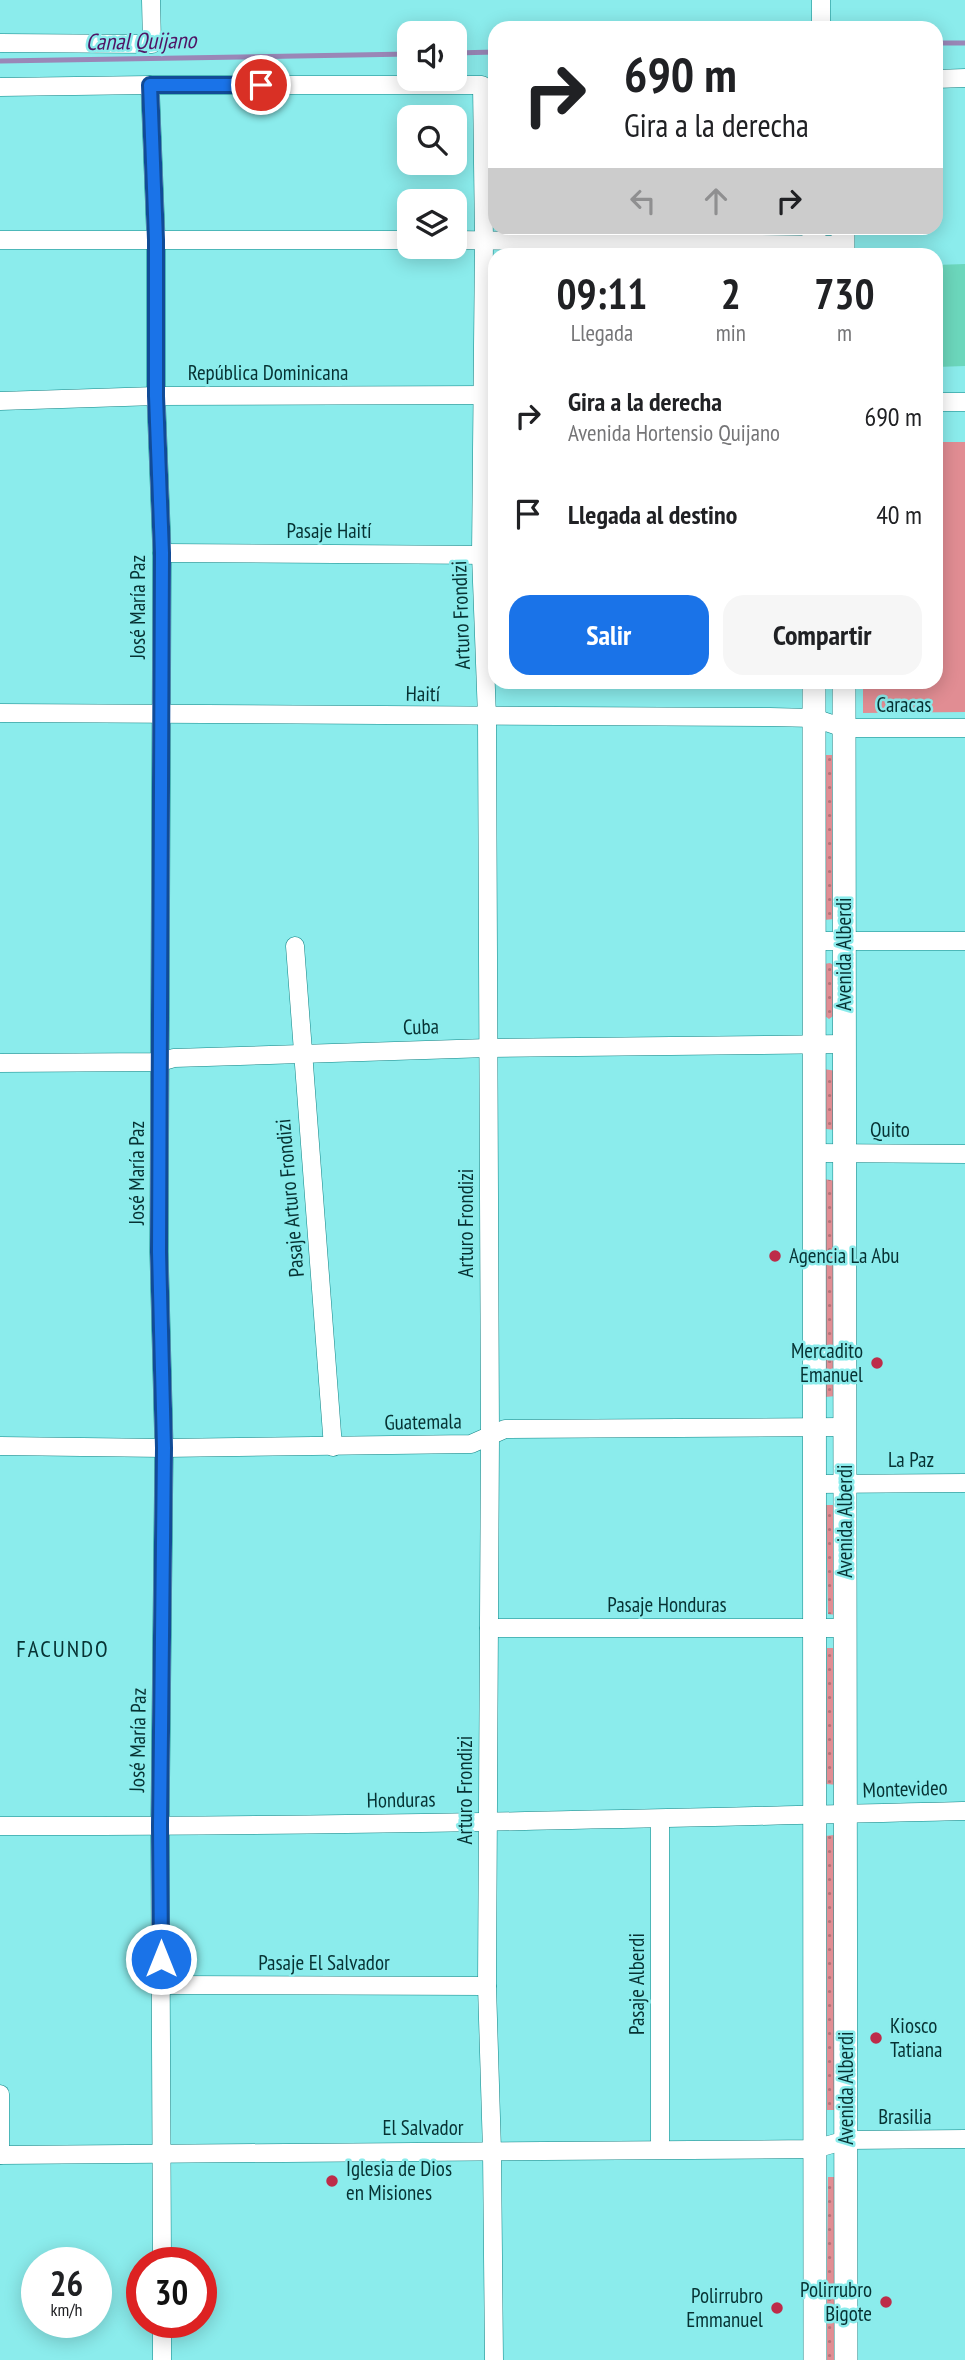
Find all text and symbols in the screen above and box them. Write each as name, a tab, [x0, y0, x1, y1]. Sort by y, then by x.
map controls	[397, 21, 467, 259]
button: sound	[397, 21, 467, 91]
water label: Canal Quijano	[85, 25, 199, 56]
text: 690 m	[624, 42, 737, 106]
icon: right	[509, 49, 600, 140]
pin	[231, 55, 291, 115]
icon: arrive	[242, 66, 280, 104]
text: Gira a la derecha	[624, 104, 809, 146]
button: search	[397, 105, 467, 175]
icon: left	[624, 182, 662, 220]
icon: ahead	[697, 182, 735, 220]
icon: right	[770, 182, 808, 220]
button: layers	[397, 189, 467, 259]
text: 09:11	[556, 266, 647, 321]
text: 2	[721, 266, 741, 321]
text: 730	[814, 266, 875, 321]
text: Llegada	[571, 318, 633, 347]
text: min	[716, 318, 746, 347]
text: m	[837, 318, 852, 347]
street label: República Dominicana	[188, 359, 348, 386]
text: Gira a la derecha	[568, 385, 722, 418]
icon: right	[509, 397, 547, 435]
text: 690 m	[864, 400, 922, 433]
text: Avenida Hortensio Quijano	[568, 418, 780, 447]
icon: arrive	[509, 495, 547, 533]
text: Llegada al destino	[568, 498, 737, 531]
text: 40 m	[876, 498, 922, 531]
street label: Pasaje Haití	[287, 517, 372, 544]
street label: José María Paz	[124, 555, 151, 660]
street label: Arturo Frondizi	[445, 560, 476, 670]
button: Salir	[509, 595, 709, 675]
button: Compartir	[723, 595, 922, 675]
street label: Haití	[406, 680, 441, 707]
street label: Caracas	[877, 691, 931, 718]
street label: Avenida Alberdi	[830, 897, 857, 1011]
street label: Cuba	[403, 1012, 439, 1041]
street label: Quito	[870, 1116, 910, 1143]
street label: Pasaje Arturo Frondizi	[269, 1118, 310, 1278]
street label: José María Paz	[123, 1121, 150, 1226]
street label: Arturo Frondizi	[452, 1169, 479, 1277]
place label: Agencia La Abu	[789, 1242, 899, 1269]
marker: Agencia La Abu	[767, 1248, 783, 1264]
place label: Mercadito Emanuel	[791, 1337, 863, 1388]
marker: Mercadito Emanuel	[869, 1355, 885, 1371]
street label: Guatemala	[384, 1407, 462, 1436]
street label: La Paz	[888, 1446, 934, 1473]
street label: Avenida Alberdi	[831, 1464, 858, 1578]
street label: Pasaje Honduras	[607, 1591, 727, 1618]
district label: FACUNDO	[16, 1634, 110, 1663]
street label: José María Paz	[123, 1688, 152, 1793]
street label: Arturo Frondizi	[451, 1736, 478, 1844]
street label: Montevideo	[862, 1774, 948, 1803]
street label: Honduras	[366, 1785, 436, 1814]
position arrow	[124, 1922, 198, 1996]
street label: Pasaje Alberdi	[623, 1933, 650, 2035]
street label: Pasaje El Salvador	[258, 1949, 390, 1976]
place label: Kiosco Tatiana	[890, 2012, 942, 2063]
marker: Kiosco Tatiana	[868, 2030, 884, 2046]
street label: Avenida Alberdi	[832, 2031, 859, 2145]
street label: Brasilia	[878, 2103, 932, 2130]
street label: El Salvador	[382, 2114, 464, 2141]
place label: Iglesia de Dios en Misiones	[346, 2155, 452, 2206]
marker: Iglesia de Dios en Misiones	[324, 2173, 340, 2189]
speed limit sign: 30	[126, 2247, 217, 2338]
text: 26	[50, 2260, 83, 2306]
place label: Polirrubro Bigote	[800, 2276, 872, 2327]
place label: Polirrubro Emmanuel	[686, 2282, 763, 2333]
marker: Polirrubro Bigote	[878, 2294, 894, 2310]
text: km/h	[51, 2298, 82, 2321]
marker: Polirrubro Emmanuel	[769, 2300, 785, 2316]

